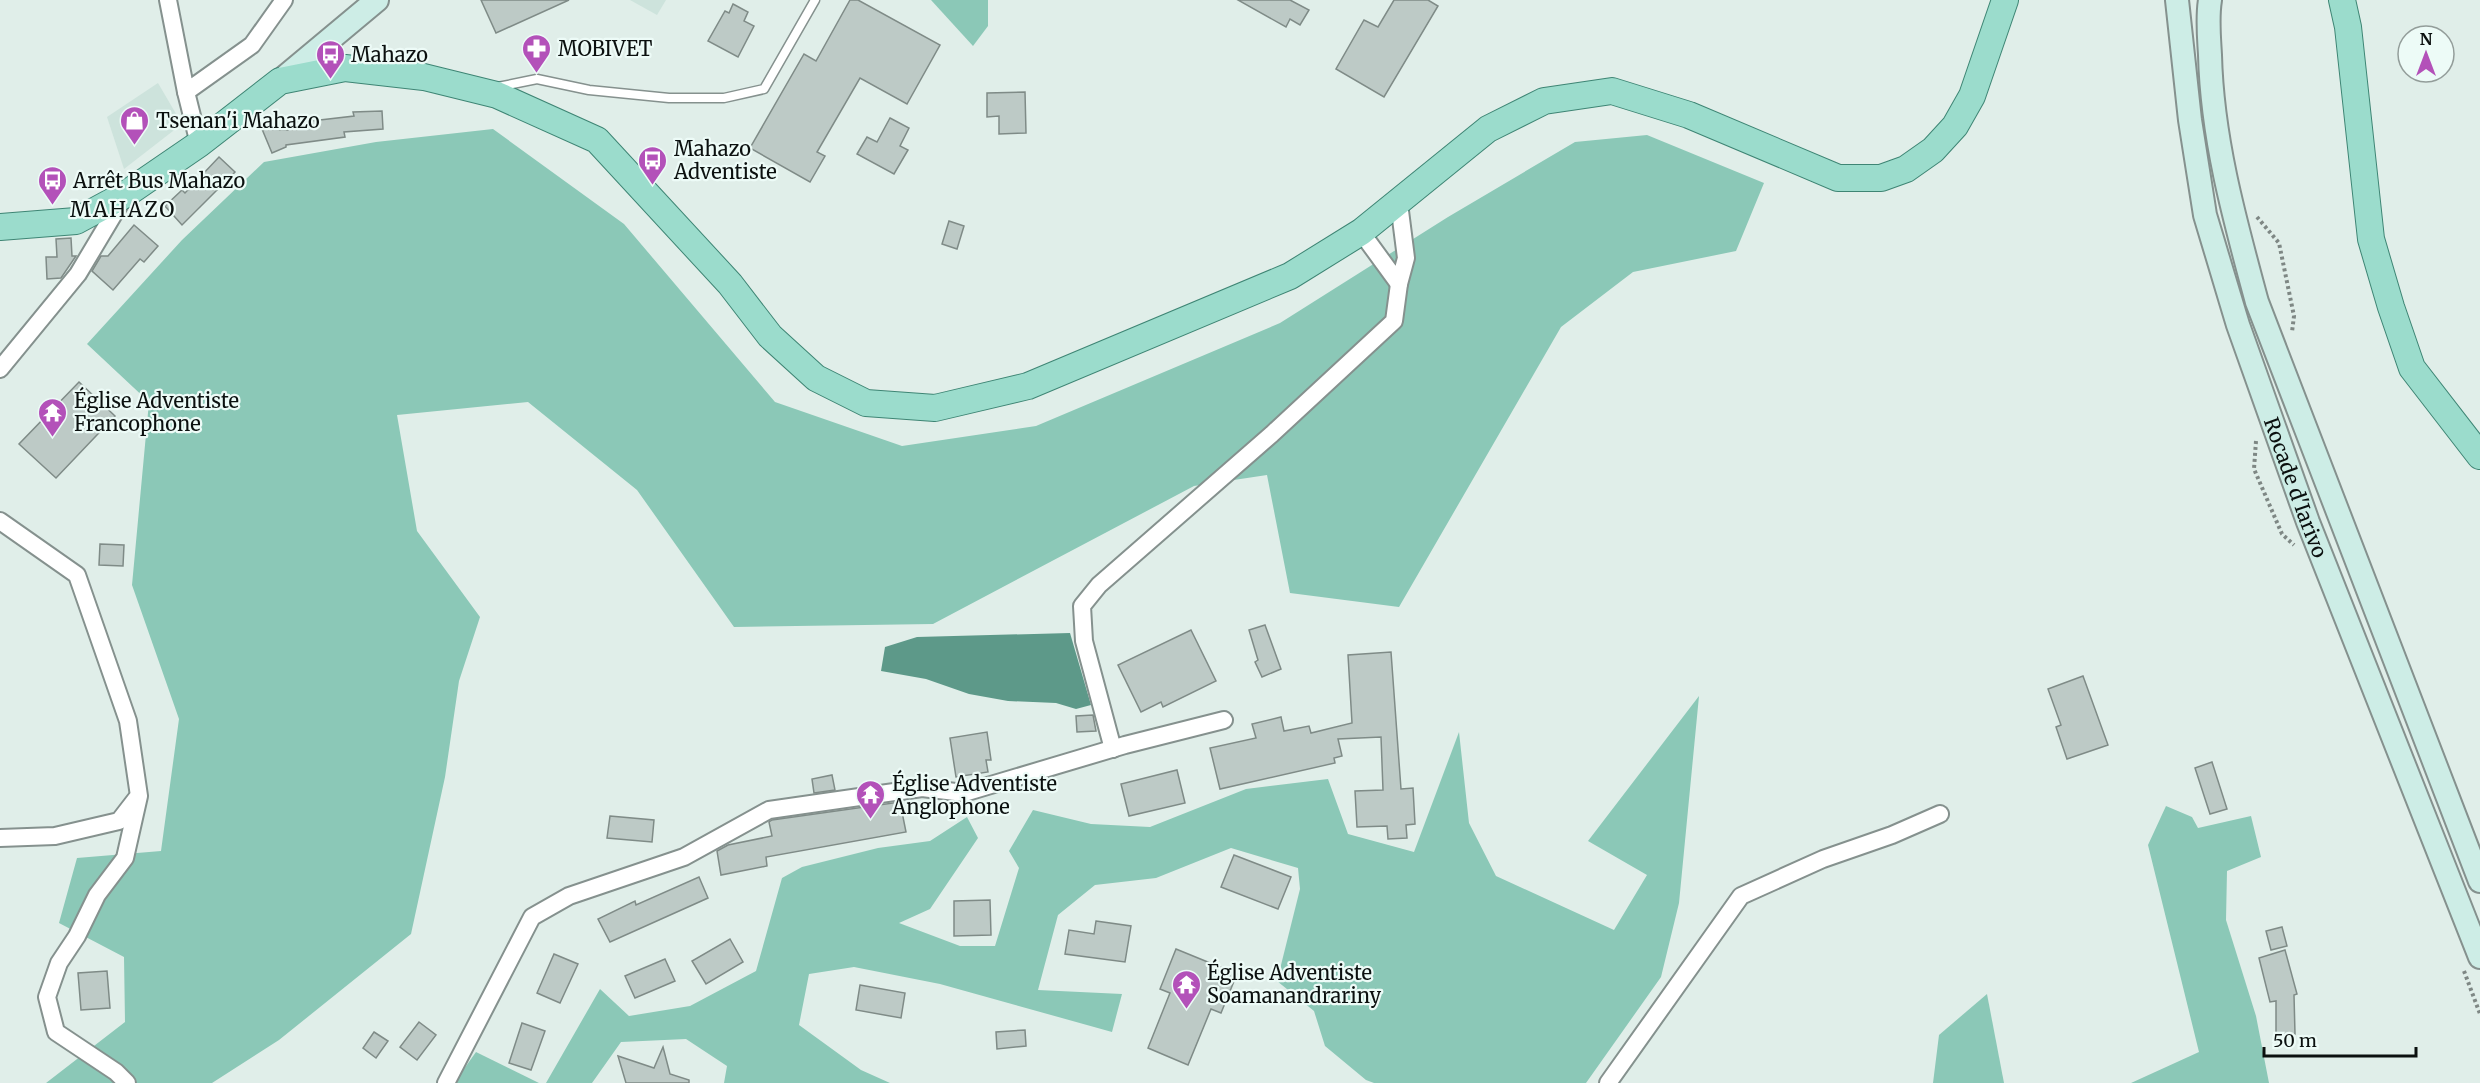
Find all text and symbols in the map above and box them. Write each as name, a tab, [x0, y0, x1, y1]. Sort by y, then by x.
north arrow	[2396, 24, 2456, 84]
text: N	[2420, 29, 2433, 49]
pharmacy icon: MOBIVET	[521, 32, 553, 74]
place label: MOBIVET	[558, 36, 653, 61]
bus stop icon: Mahazo	[314, 38, 346, 80]
place label: Mahazo	[351, 42, 428, 67]
shop icon: Tsenan'i Mahazo	[119, 104, 151, 146]
place label: Tsenan'i Mahazo	[156, 108, 320, 133]
place label: Mahazo Adventiste	[673, 136, 777, 184]
bus stop icon: Mahazo Adventiste	[637, 144, 669, 186]
bus stop icon: Arrêt Bus Mahazo	[36, 164, 68, 206]
place label: Arrêt Bus Mahazo	[72, 168, 245, 193]
district label: MAHAZO	[70, 196, 176, 223]
place label: Église Adventiste Francophone	[74, 386, 239, 436]
temple icon: Église Adventiste Francophone	[37, 396, 69, 438]
street label: Rocade d'Iarivo	[2259, 414, 2333, 561]
place label: Église Adventiste Anglophone	[891, 769, 1057, 819]
temple icon: Église Adventiste Anglophone	[855, 778, 887, 820]
place label: Église Adventiste Soamanandrariny	[1207, 958, 1381, 1008]
temple icon: Église Adventiste Soamanandrariny	[1170, 968, 1202, 1010]
scale bar	[2264, 1020, 2416, 1058]
text: 50 m	[2273, 1029, 2317, 1052]

